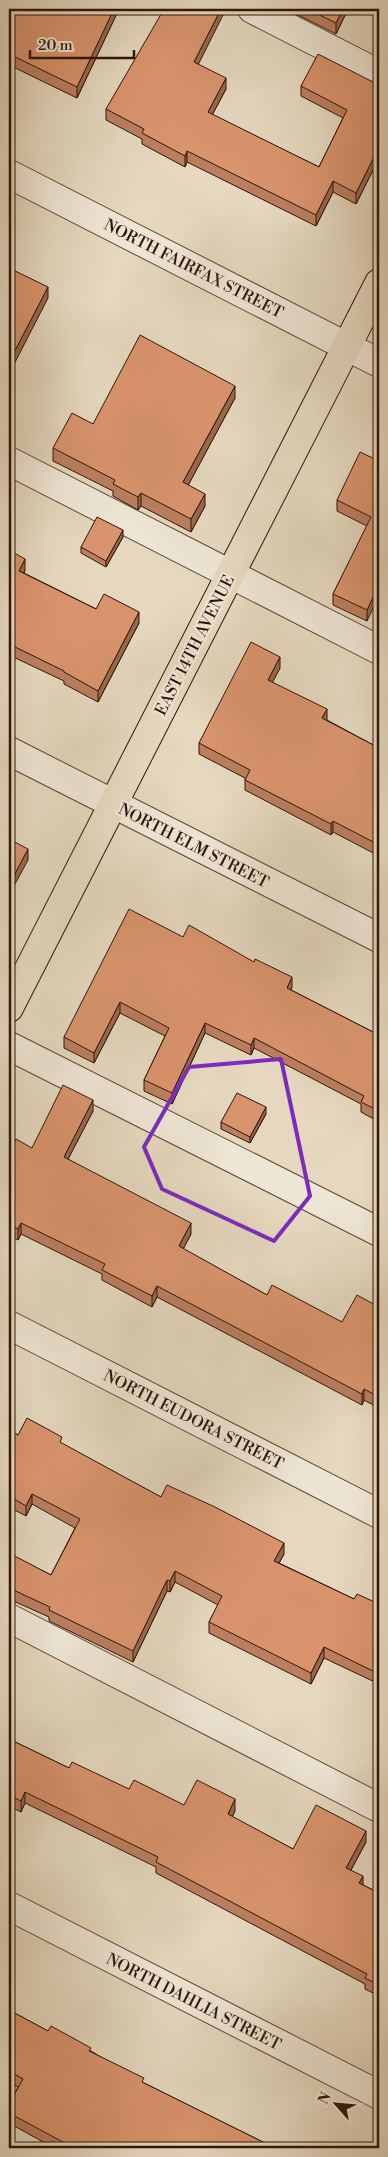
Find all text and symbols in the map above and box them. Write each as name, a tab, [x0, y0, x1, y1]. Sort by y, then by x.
scale bar	[30, 28, 134, 60]
text: 20 m	[38, 36, 73, 55]
street label: NORTH FAIRFAX STREET	[100, 215, 287, 323]
street label: EAST 14TH AVENUE	[151, 572, 239, 719]
street label: NORTH ELM STREET	[115, 799, 272, 893]
street label: NORTH EUDORA STREET	[100, 1366, 287, 1474]
street label: NORTH DAHLIA STREET	[103, 1949, 284, 2055]
north arrow	[310, 2080, 360, 2130]
text: N	[315, 2090, 336, 2108]

